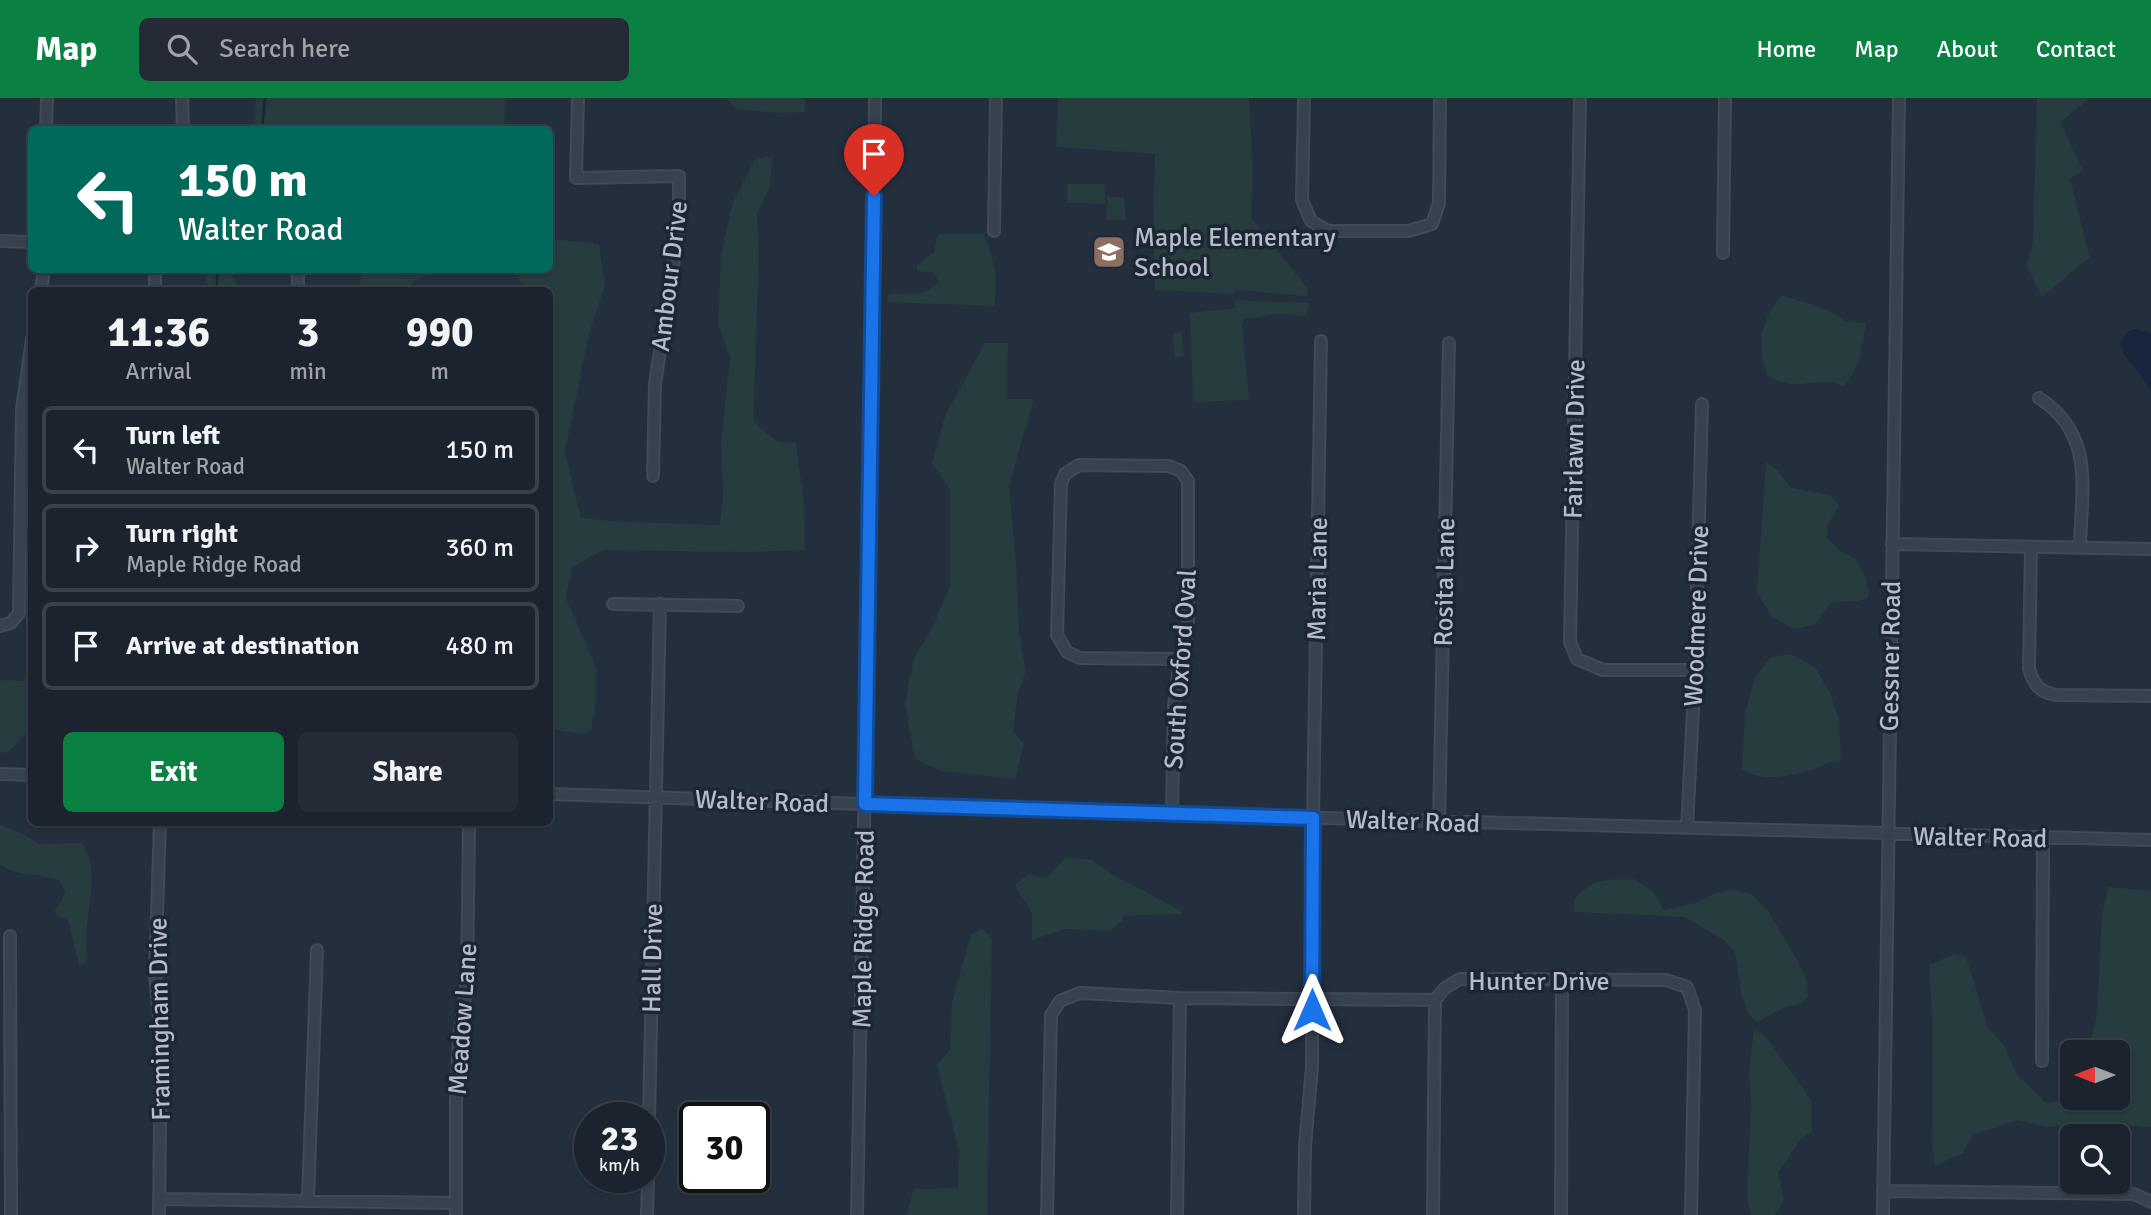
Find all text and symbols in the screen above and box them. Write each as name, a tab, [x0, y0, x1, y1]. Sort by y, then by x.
search box	[139, 18, 629, 81]
text: Map	[35, 29, 97, 70]
icon: search	[163, 30, 201, 68]
text: Search here	[219, 33, 350, 65]
text: Home	[1756, 34, 1816, 64]
text: Map	[1854, 34, 1899, 64]
text: About	[1937, 34, 1998, 64]
text: Contact	[2036, 34, 2116, 64]
pin	[844, 124, 904, 196]
icon: arrive	[855, 135, 893, 173]
text: 150 m	[178, 150, 308, 210]
icon: left	[63, 154, 154, 245]
street label: Ambour Drive	[645, 199, 695, 353]
text: Walter Road	[178, 210, 343, 249]
place label: Maple Elementary School	[1134, 222, 1336, 284]
school or university icon: Maple Elementary School	[1090, 233, 1128, 271]
text: 11:36	[107, 307, 210, 358]
text: 3	[297, 307, 319, 358]
text: 990	[406, 307, 474, 358]
text: Arrival	[126, 357, 192, 386]
text: min	[289, 357, 327, 386]
text: m	[431, 357, 449, 386]
street label: Fairlawn Drive	[1558, 359, 1592, 519]
text: Turn left	[126, 420, 220, 452]
icon: left	[67, 431, 105, 469]
text: 150 m	[445, 434, 514, 466]
text: Walter Road	[126, 452, 245, 481]
street label: Maria Lane	[1301, 517, 1335, 641]
street label: Rosita Lane	[1428, 517, 1462, 647]
text: Turn right	[126, 518, 238, 550]
street label: Woodmere Drive	[1678, 525, 1716, 707]
icon: right	[67, 529, 105, 567]
text: 360 m	[445, 532, 514, 564]
text: Maple Ridge Road	[126, 550, 302, 579]
street label: South Oxford Oval	[1158, 568, 1204, 770]
street label: Gessner Road	[1874, 580, 1908, 732]
icon: arrive	[67, 627, 105, 665]
text: Arrive at destination	[126, 630, 359, 662]
text: 480 m	[445, 630, 514, 662]
button: Exit	[63, 732, 284, 812]
button: Share	[298, 732, 518, 812]
street label: Walter Road	[694, 784, 830, 820]
street label: Walter Road	[1345, 804, 1481, 840]
street label: Walter Road	[1913, 821, 2047, 855]
street label: Maple Ridge Road	[846, 829, 882, 1029]
street label: Hall Drive	[636, 903, 670, 1013]
street label: Framingham Drive	[142, 917, 178, 1121]
street label: Meadow Lane	[442, 942, 484, 1096]
street label: Hunter Drive	[1468, 966, 1610, 998]
position arrow	[1275, 973, 1349, 1047]
north arrow	[2060, 1040, 2130, 1110]
map controls	[2060, 1040, 2130, 1194]
speed limit sign: 30	[679, 1102, 770, 1193]
text: 23	[601, 1117, 638, 1160]
button: search	[2060, 1124, 2130, 1194]
text: km/h	[599, 1154, 640, 1176]

